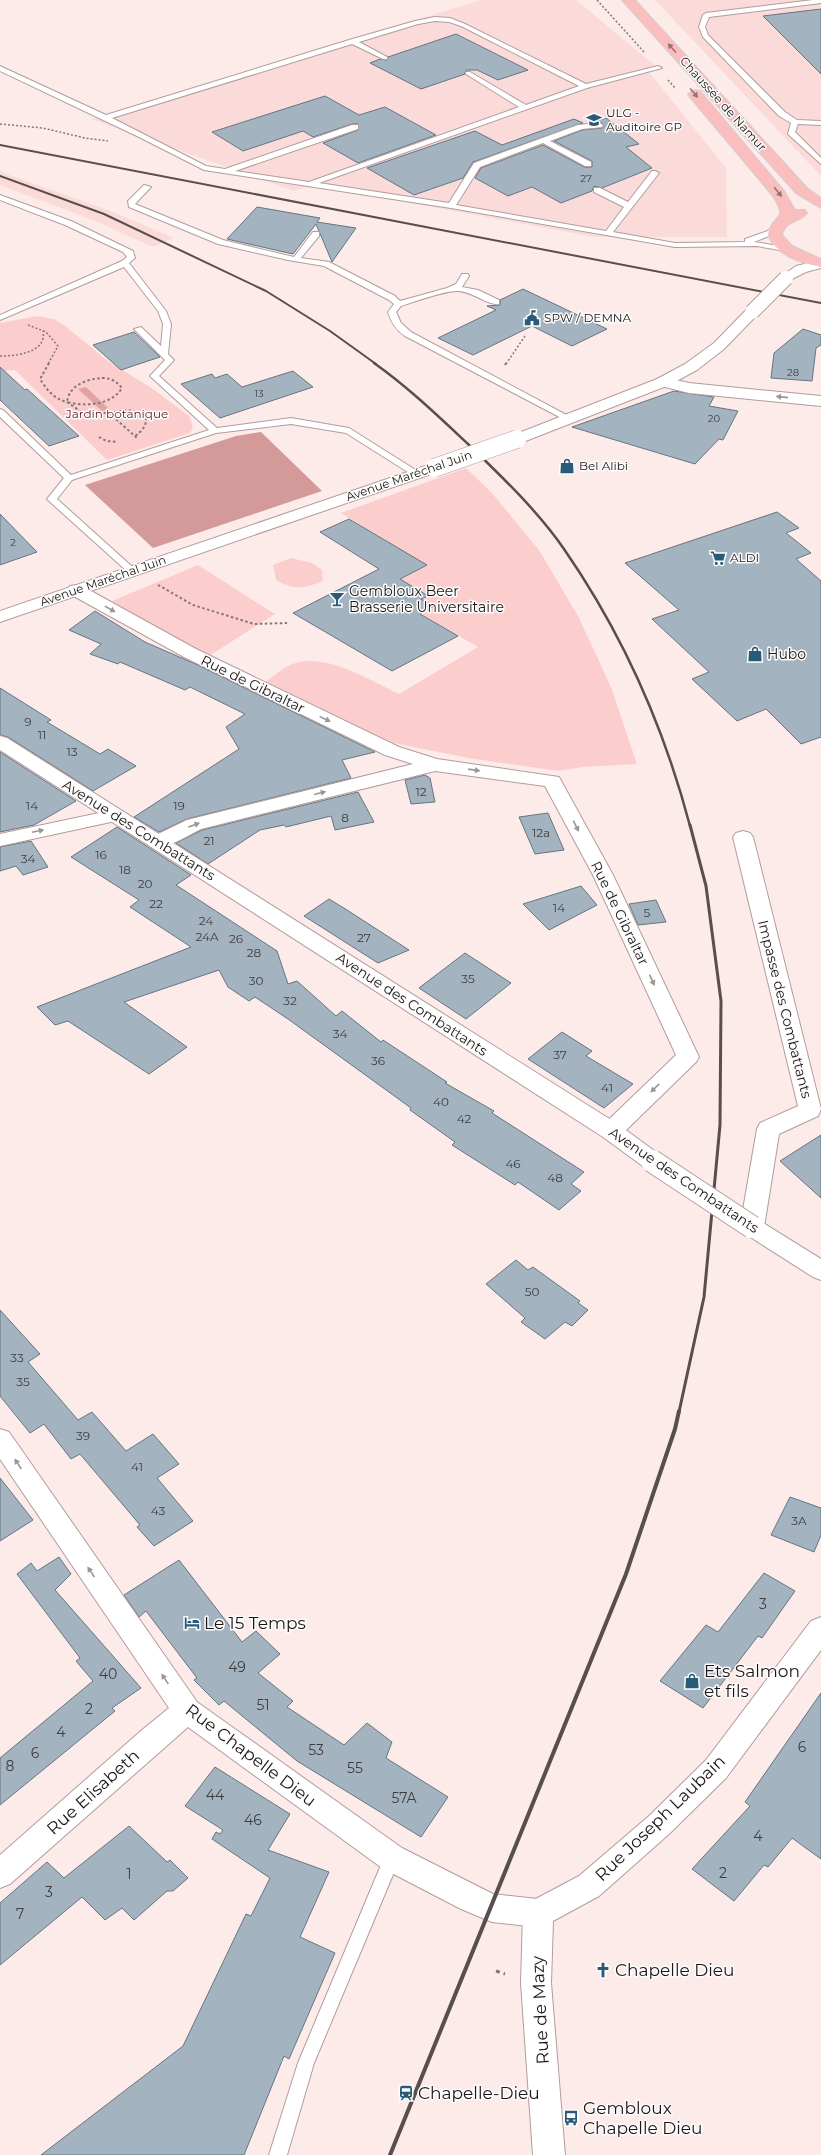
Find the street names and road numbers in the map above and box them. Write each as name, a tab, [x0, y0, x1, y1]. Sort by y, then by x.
street label: Chaussée de Namur	[677, 53, 770, 154]
street label: Avenue Maréchal Juin	[344, 447, 474, 504]
street label: Avenue Maréchal Juin	[38, 552, 168, 609]
street label: Rue de Gibraltar	[198, 651, 308, 717]
street label: Avenue des Combattants	[59, 775, 219, 885]
street label: Rue de Gibraltar	[587, 858, 653, 968]
street label: Impasse des Combattants	[754, 918, 816, 1100]
street label: Avenue des Combattants	[333, 948, 491, 1060]
street label: Avenue des Combattants	[606, 1123, 763, 1237]
street label: Rue Chapelle Dieu	[182, 1699, 320, 1811]
street label: Rue Elisabeth	[43, 1745, 143, 1839]
street label: Rue Joseph Laubain	[591, 1751, 729, 1885]
street label: Rue de Mazy	[527, 1954, 553, 2065]

